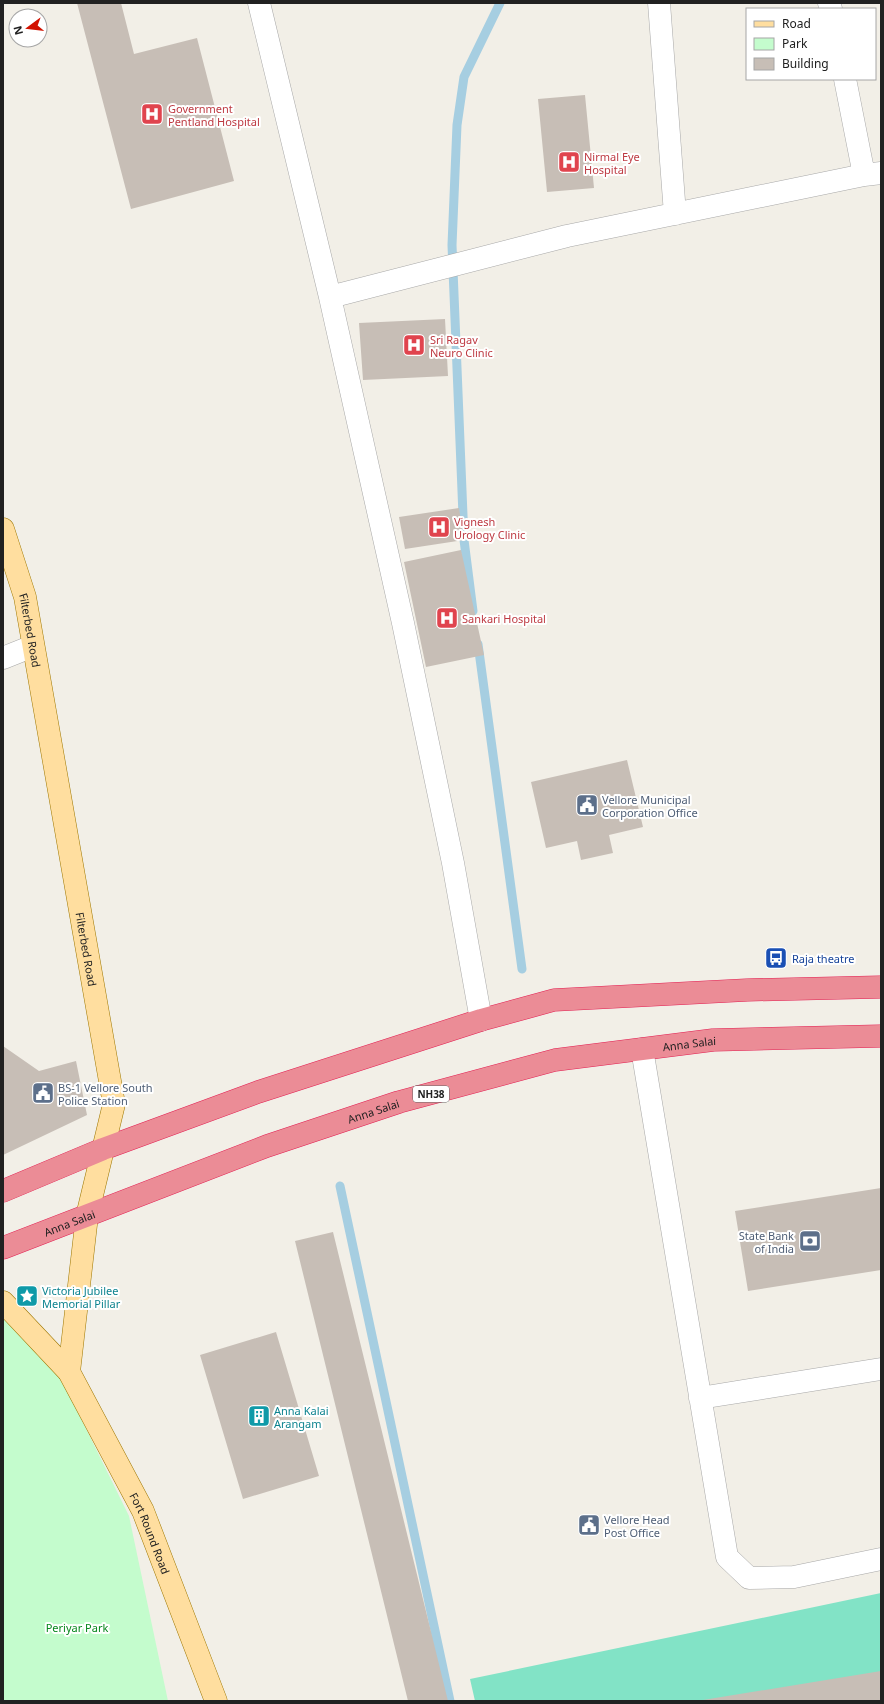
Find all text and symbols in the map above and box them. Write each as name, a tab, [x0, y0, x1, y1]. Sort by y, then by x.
north arrow	[8, 8, 48, 48]
legend	[746, 8, 876, 80]
text: Road	[782, 15, 811, 32]
text: N	[9, 24, 26, 37]
text: Park	[782, 35, 808, 52]
text: Building	[782, 55, 829, 72]
hospital icon: Government Pentland Hospital	[139, 101, 165, 127]
place label: Government Pentland Hospital	[168, 101, 260, 129]
hospital icon: Nirmal Eye Hospital	[556, 149, 582, 175]
place label: Nirmal Eye Hospital	[584, 149, 640, 177]
hospital icon: Sri Ragav Neuro Clinic	[401, 332, 427, 358]
place label: Sri Ragav Neuro Clinic	[430, 332, 493, 360]
hospital icon: Vignesh Urology Clinic	[426, 514, 452, 540]
place label: Vignesh Urology Clinic	[454, 514, 525, 542]
street label: Filterbed Road	[17, 591, 45, 668]
hospital icon: Sankari Hospital	[434, 605, 460, 631]
place label: Sankari Hospital	[462, 611, 546, 626]
public building icon: Vellore Municipal Corporation Office	[574, 792, 600, 818]
place label: Vellore Municipal Corporation Office	[602, 792, 698, 820]
street label: Filterbed Road	[73, 911, 101, 987]
bus stop icon: Raja theatre	[763, 945, 789, 971]
place label: Raja theatre	[792, 951, 855, 966]
street label: Anna Salai	[662, 1032, 716, 1054]
public building icon: BS-1 Vellore South Police Station	[30, 1080, 56, 1106]
place label: BS-1 Vellore South Police Station	[58, 1080, 152, 1108]
road number: NH38	[413, 1086, 449, 1102]
street label: Anna Salai	[345, 1095, 401, 1126]
street label: Anna Salai	[41, 1206, 97, 1239]
place label: State Bank of India	[739, 1228, 794, 1256]
bank icon: State Bank of India	[797, 1228, 823, 1254]
place icon: Victoria Jubilee Memorial Pillar	[14, 1283, 40, 1309]
place label: Victoria Jubilee Memorial Pillar	[42, 1283, 121, 1311]
building icon: Anna Kalai Arangam	[246, 1403, 272, 1429]
place label: Anna Kalai Arangam	[274, 1403, 328, 1431]
street label: Fort Round Road	[127, 1490, 174, 1576]
public building icon: Vellore Head Post Office	[576, 1512, 602, 1538]
place label: Vellore Head Post Office	[604, 1512, 670, 1540]
park label: Periyar Park	[46, 1620, 108, 1635]

